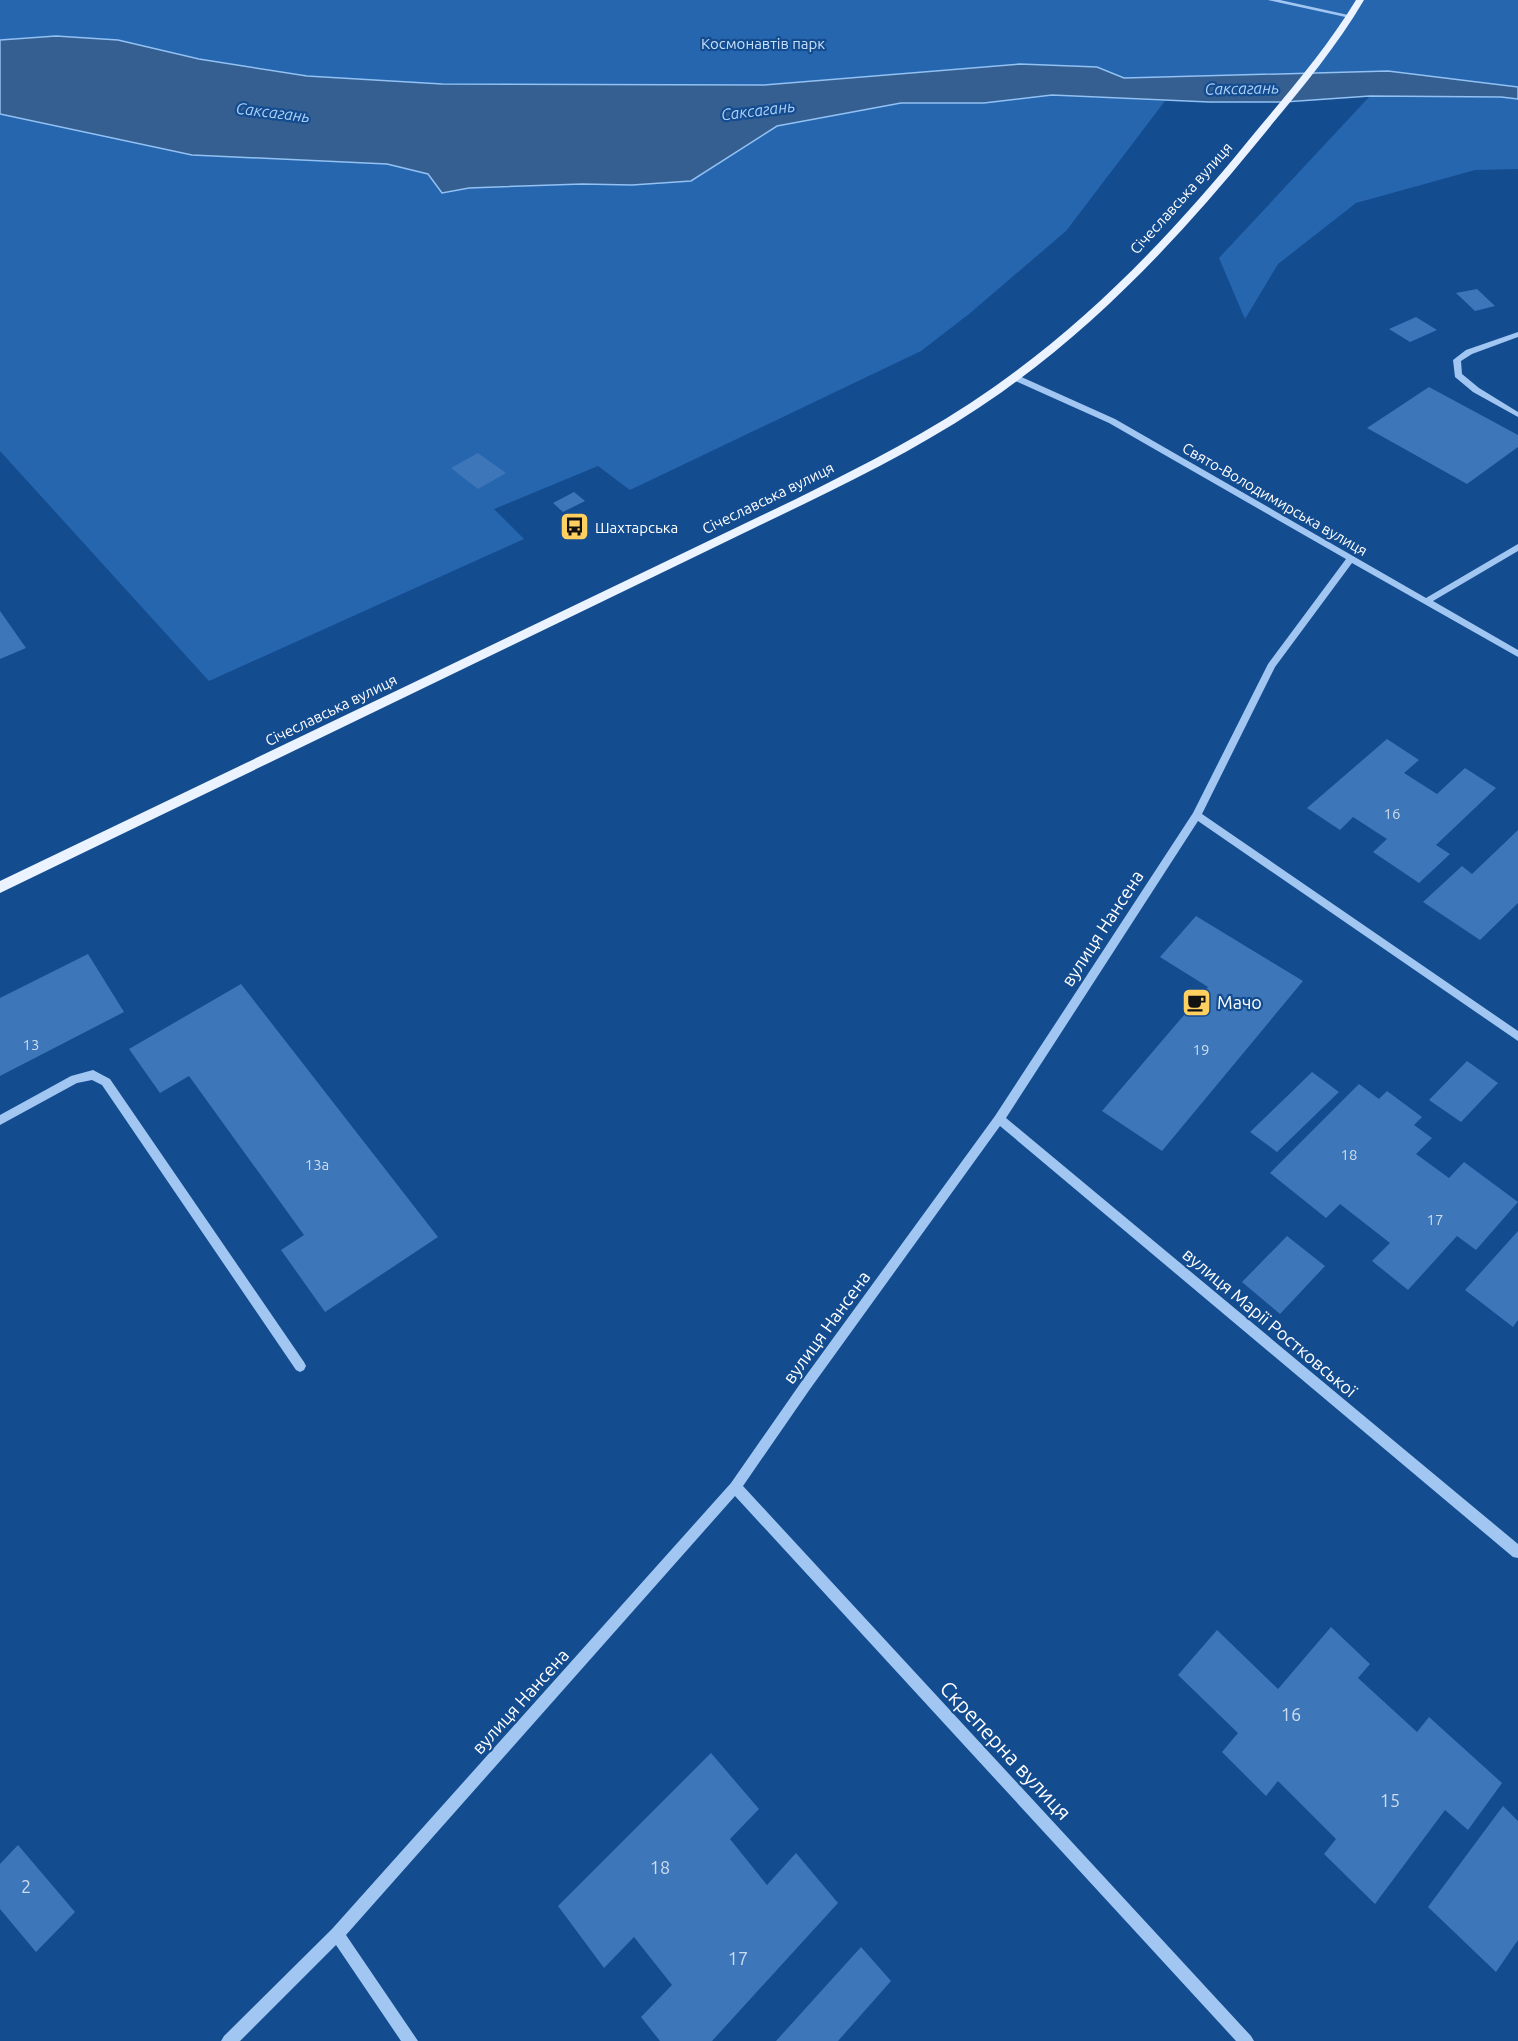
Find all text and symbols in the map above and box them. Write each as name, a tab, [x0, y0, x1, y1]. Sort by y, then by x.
park label: Космонавтів парк	[701, 35, 825, 52]
water label: Саксагань	[1205, 78, 1279, 98]
water label: Саксагань	[720, 97, 796, 123]
water label: Саксагань	[235, 99, 311, 125]
street label: Січеславська вулиця	[1126, 139, 1236, 257]
street label: Свято-Володимирська вулиця	[1179, 439, 1371, 559]
street label: Січеславська вулиця	[699, 459, 837, 537]
bus stop icon: Шахтарська	[558, 511, 590, 543]
place label: Шахтарська	[595, 519, 678, 536]
street label: Січеславська вулиця	[262, 671, 400, 749]
house number: 16	[1384, 805, 1400, 822]
street label: вулиця Нансена	[1057, 866, 1147, 990]
cafe icon: Мачо	[1180, 986, 1212, 1018]
place label: Мачо	[1217, 992, 1262, 1012]
house number: 13	[23, 1036, 39, 1053]
house number: 19	[1193, 1041, 1209, 1058]
house number: 18	[1341, 1146, 1357, 1163]
house number: 13а	[305, 1156, 329, 1173]
house number: 17	[1427, 1211, 1443, 1228]
street label: вулиця Марії Ростковської	[1179, 1243, 1361, 1401]
street label: вулиця Нансена	[778, 1267, 874, 1387]
street label: вулиця Нансена	[468, 1644, 572, 1758]
street label: Скреперна вулиця	[936, 1676, 1076, 1824]
house number: 16	[1281, 1704, 1301, 1724]
house number: 15	[1380, 1790, 1400, 1810]
house number: 18	[650, 1857, 670, 1877]
house number: 2	[21, 1876, 31, 1896]
house number: 17	[728, 1948, 748, 1968]

